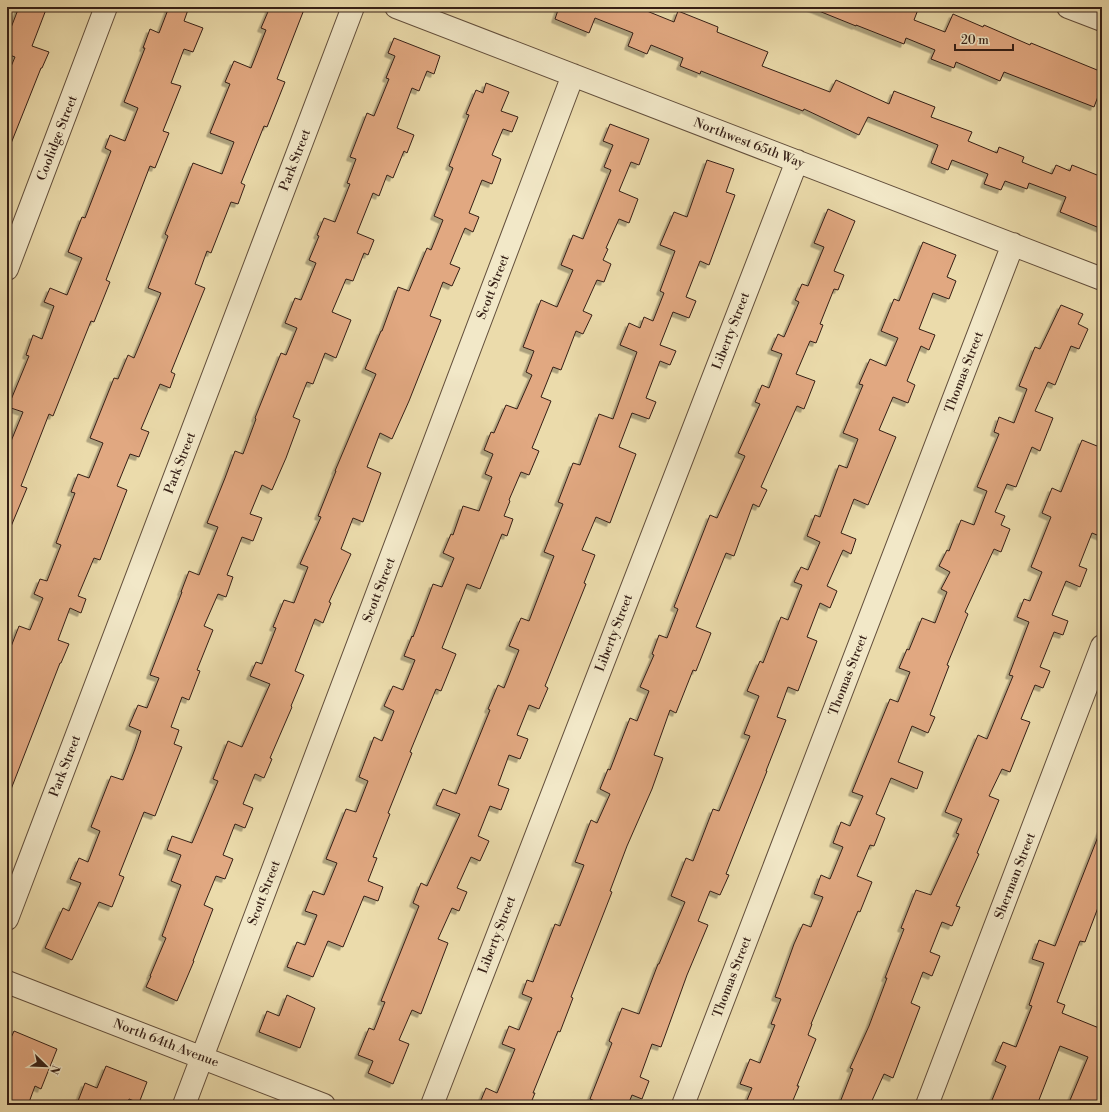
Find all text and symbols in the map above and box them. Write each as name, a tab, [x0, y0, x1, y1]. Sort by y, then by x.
scale bar	[955, 26, 1013, 52]
text: 20 m	[961, 33, 989, 48]
street label: Coolidge Street	[33, 93, 81, 183]
street label: Northwest 65th Way	[691, 114, 807, 172]
street label: Park Street	[276, 126, 314, 193]
street label: Scott Street	[473, 252, 513, 322]
street label: Liberty Street	[709, 290, 753, 372]
street label: Thomas Street	[941, 329, 987, 415]
street label: Park Street	[161, 429, 199, 496]
street label: Scott Street	[359, 555, 399, 625]
street label: Liberty Street	[592, 592, 636, 674]
street label: Thomas Street	[825, 632, 871, 718]
street label: Park Street	[46, 732, 84, 799]
street label: Sherman Street	[991, 830, 1039, 922]
street label: Scott Street	[244, 858, 284, 928]
street label: Liberty Street	[475, 894, 519, 976]
street label: Thomas Street	[709, 934, 755, 1020]
street label: North 64th Avenue	[111, 1015, 221, 1071]
north arrow	[26, 1046, 66, 1086]
text: N	[46, 1063, 62, 1077]

